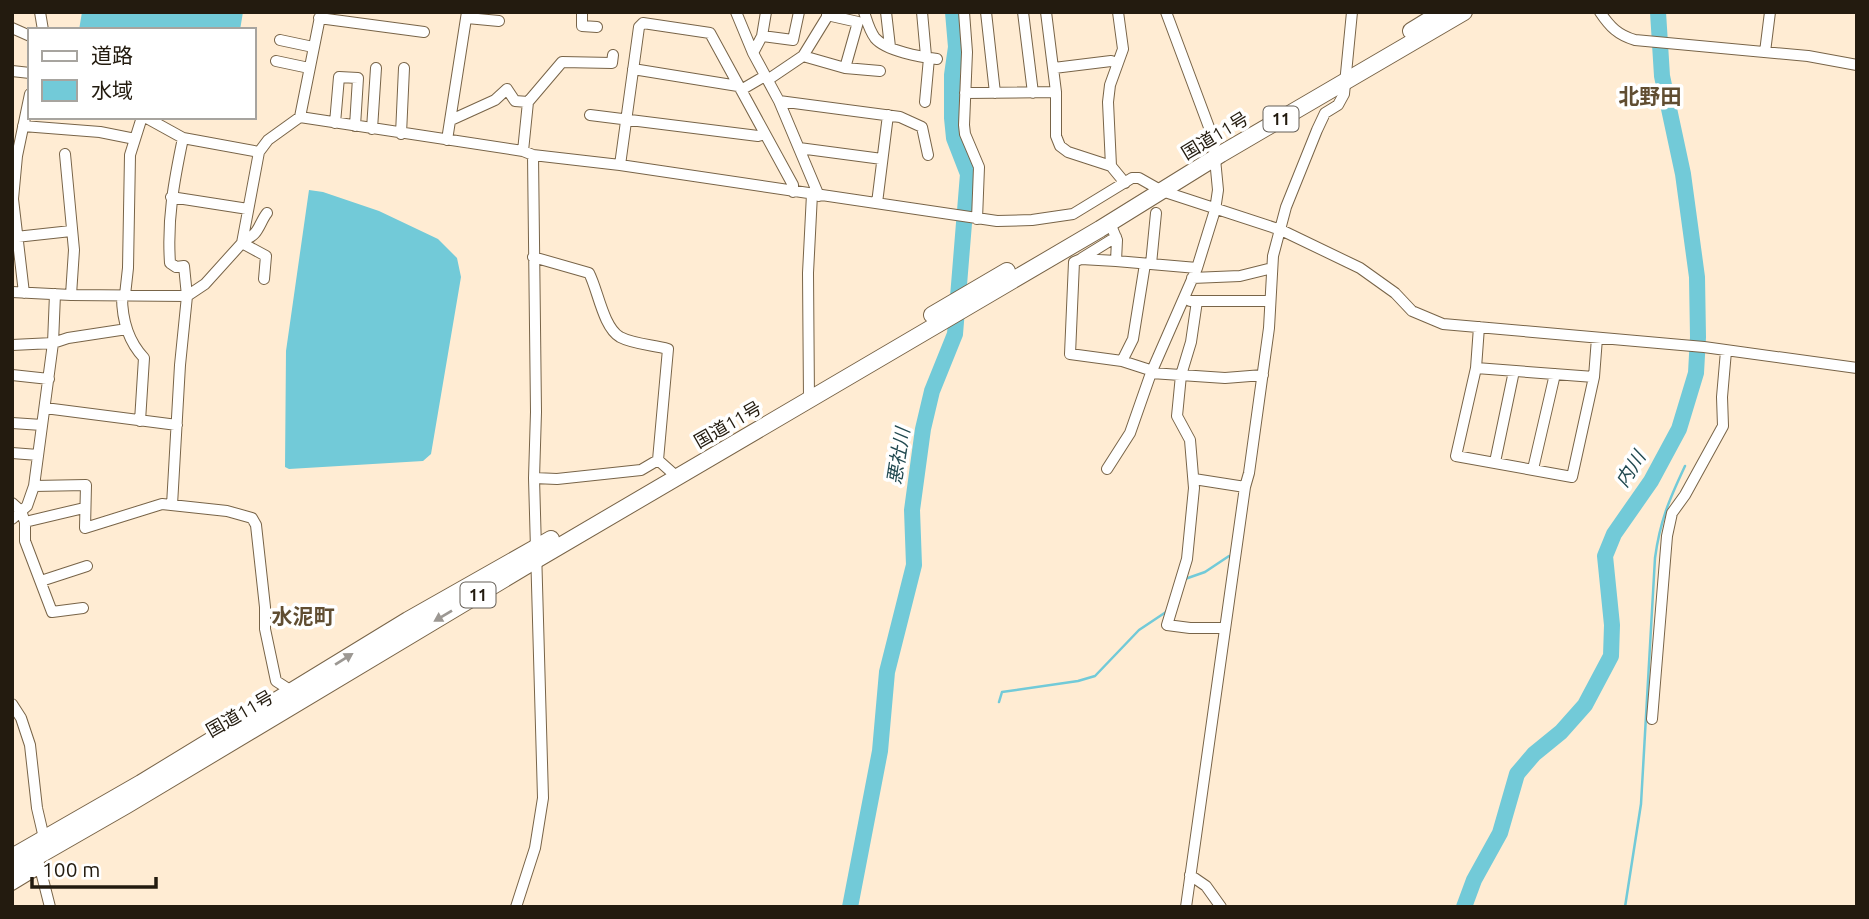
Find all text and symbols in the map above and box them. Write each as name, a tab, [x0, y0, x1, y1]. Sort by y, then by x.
legend	[28, 28, 256, 119]
text: 道路	[91, 43, 133, 67]
text: 水域	[91, 78, 133, 102]
district label: 北野田	[1619, 84, 1682, 108]
road number: 11	[1264, 106, 1298, 132]
street label: 国道11号	[1177, 107, 1251, 163]
street label: 国道11号	[690, 397, 765, 451]
water label: 悪社川	[883, 424, 914, 486]
water label: 内川	[1611, 445, 1650, 491]
road number: 11	[461, 582, 496, 608]
district label: 水泥町	[272, 604, 335, 628]
one-way arrow	[434, 610, 453, 622]
one-way arrow	[335, 653, 354, 666]
street label: 国道11号	[202, 686, 277, 740]
scale bar	[32, 846, 156, 890]
text: 100 m	[42, 857, 100, 881]

